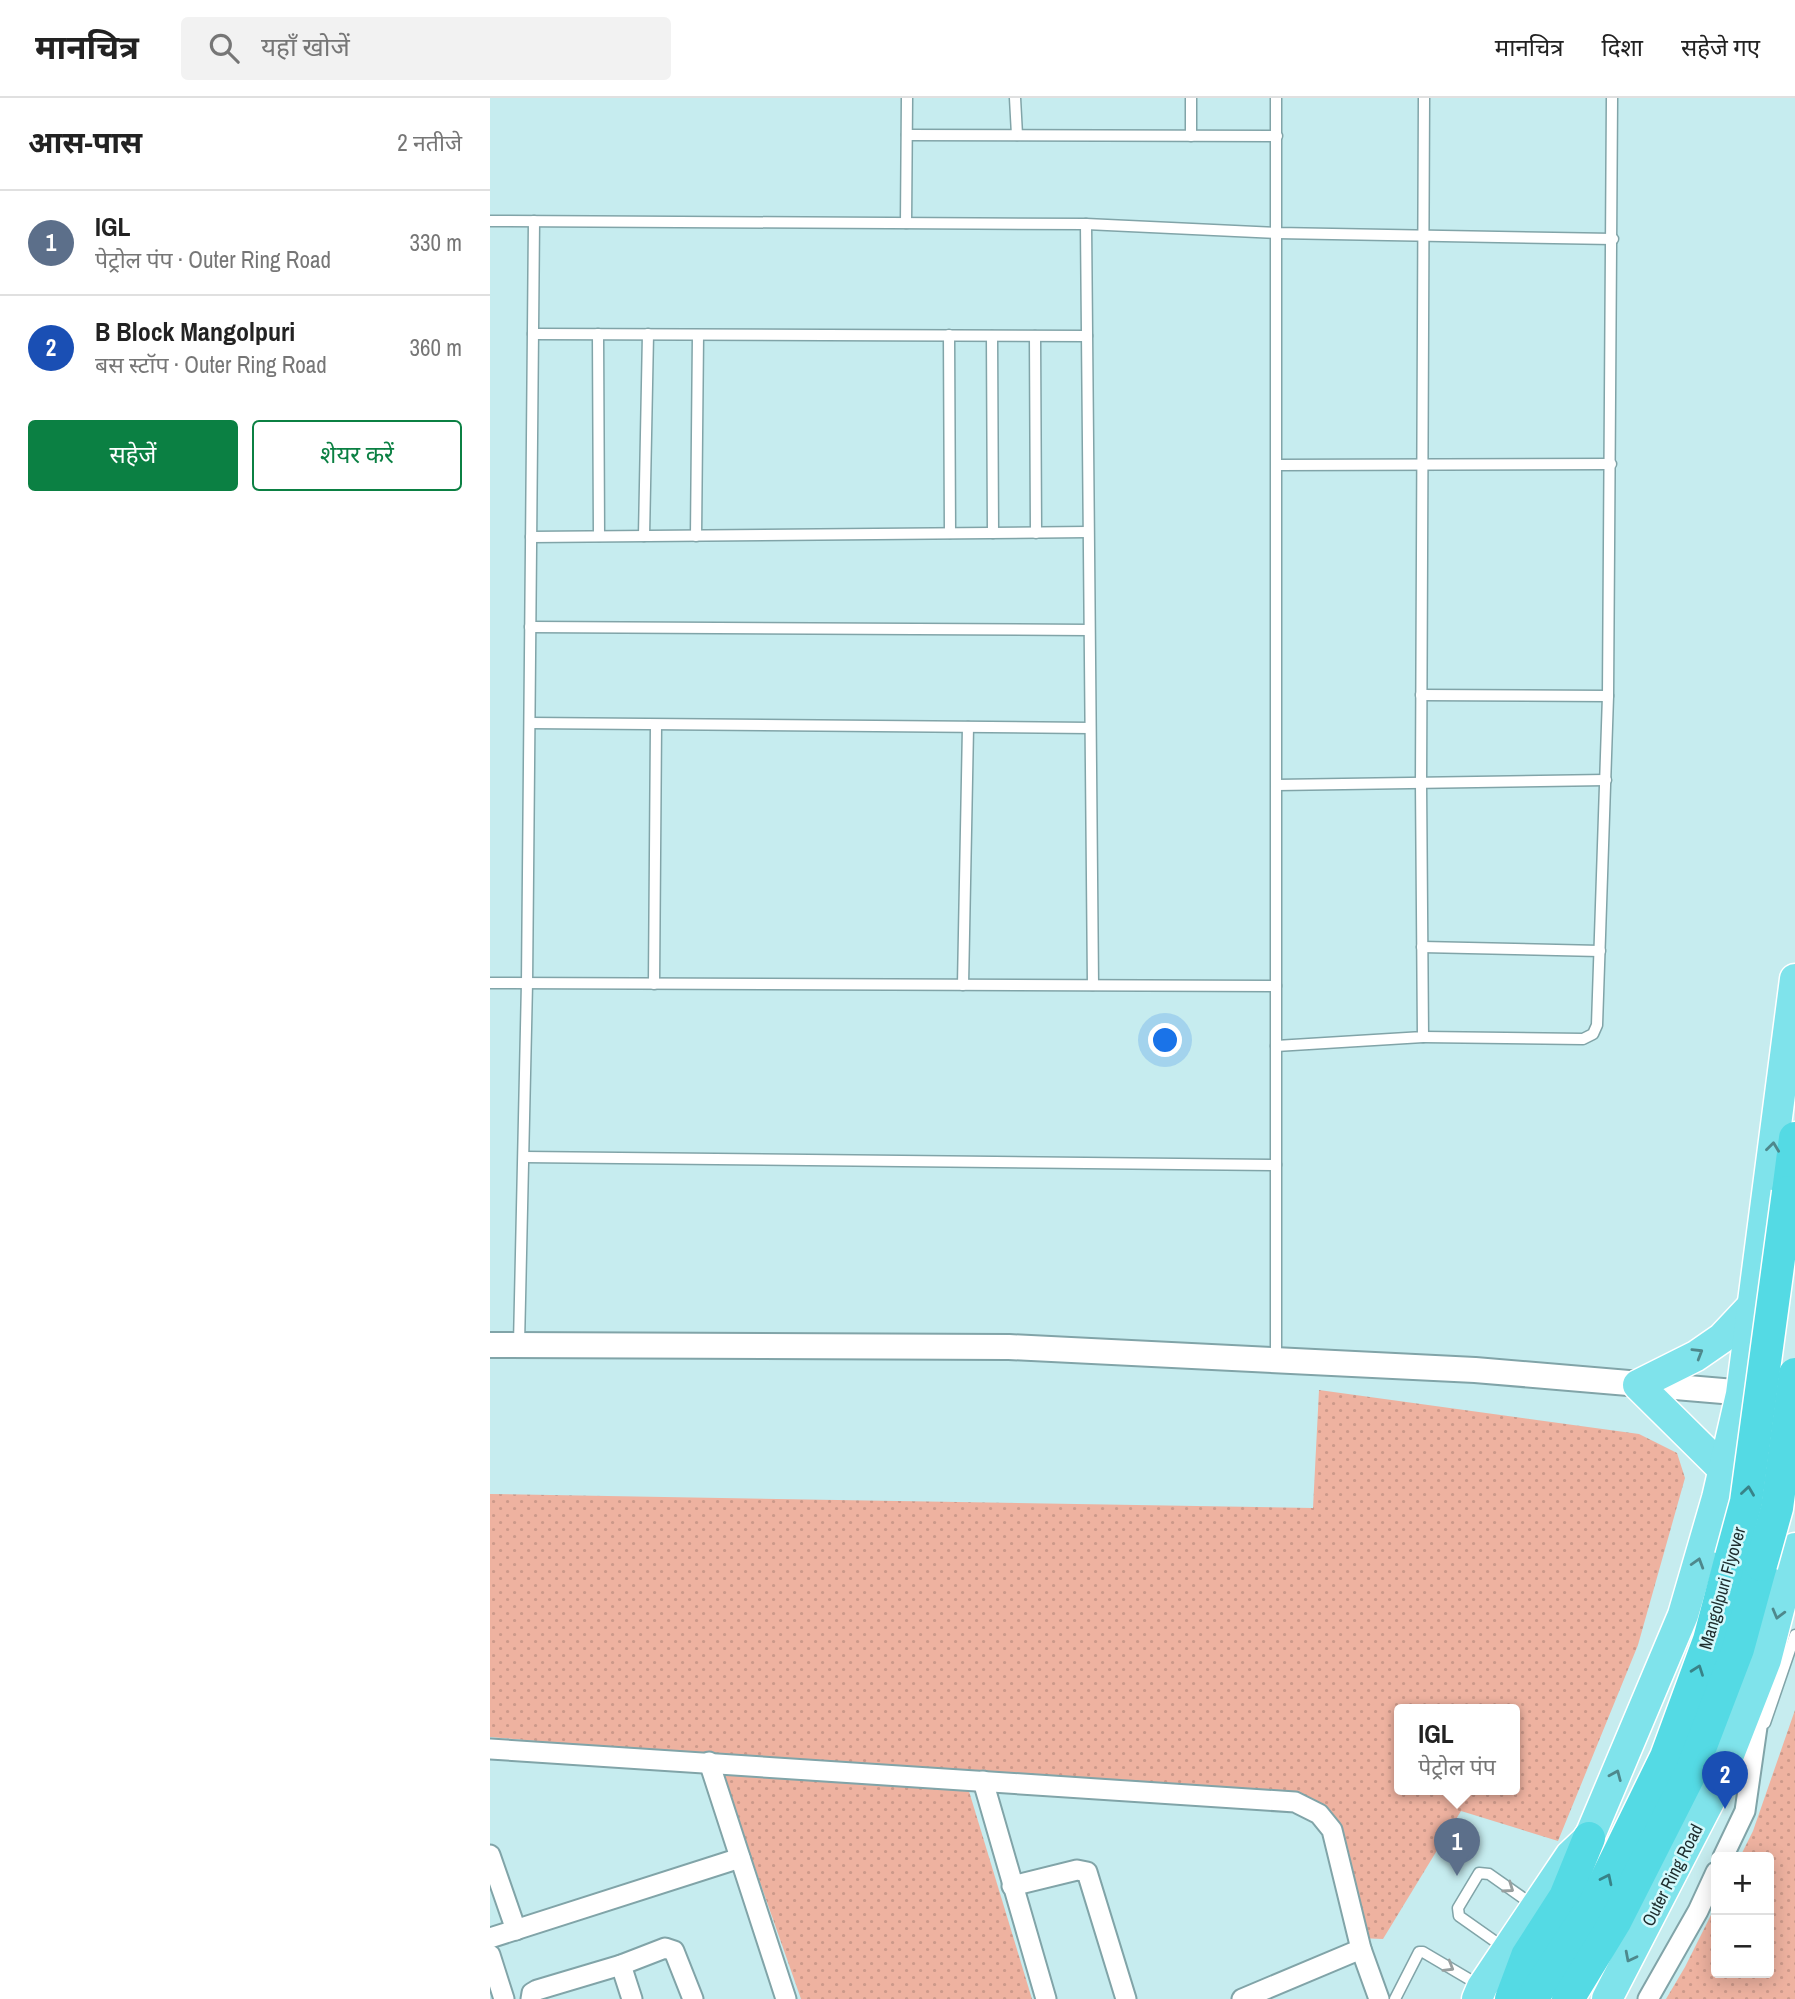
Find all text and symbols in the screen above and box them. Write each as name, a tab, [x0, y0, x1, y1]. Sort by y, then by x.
search box	[181, 17, 671, 80]
text: मानचित्र	[35, 25, 139, 69]
icon: search	[205, 29, 243, 67]
text: यहाँ खोजें	[261, 29, 350, 64]
text: मानचित्र	[1495, 31, 1563, 63]
text: दिशा	[1601, 31, 1643, 63]
text: सहेजे गए	[1681, 31, 1760, 63]
text: आस-पास	[28, 122, 142, 162]
text: 2 नतीजे	[397, 127, 462, 158]
text: IGL	[95, 209, 131, 244]
text: 1	[46, 227, 56, 258]
text: 330 m	[410, 227, 462, 258]
text: पेट्रोल पंप · Outer Ring Road	[95, 244, 331, 275]
text: B Block Mangolpuri	[95, 314, 295, 349]
text: 2	[46, 332, 56, 363]
text: 360 m	[410, 332, 462, 363]
text: बस स्टॉप · Outer Ring Road	[95, 349, 327, 380]
button: सहेजें	[28, 420, 238, 491]
button: शेयर करें	[252, 420, 462, 491]
your location	[1148, 1023, 1182, 1057]
one-way arrow	[1765, 1141, 1780, 1153]
one-way arrow	[1691, 1349, 1704, 1362]
one-way arrow	[1740, 1485, 1755, 1497]
street label: Mangolpuri Flyover	[1693, 1524, 1751, 1652]
one-way arrow	[1690, 1557, 1705, 1569]
one-way arrow	[1772, 1608, 1786, 1620]
one-way arrow	[1690, 1665, 1704, 1677]
popup	[1394, 1704, 1520, 1795]
text: IGL	[1418, 1716, 1454, 1751]
text: पेट्रोल पंप	[1418, 1751, 1496, 1782]
pin: 2	[1702, 1751, 1748, 1809]
one-way arrow	[1607, 1770, 1621, 1782]
pin: 1	[1434, 1818, 1480, 1876]
street label: Outer Ring Road	[1636, 1820, 1708, 1930]
map controls	[1711, 1852, 1774, 1978]
button: +	[1711, 1852, 1774, 1915]
one-way arrow	[1598, 1874, 1612, 1886]
one-way arrow	[1501, 1880, 1514, 1892]
button: −	[1711, 1915, 1774, 1978]
one-way arrow	[1624, 1950, 1638, 1962]
one-way arrow	[1441, 1959, 1454, 1972]

